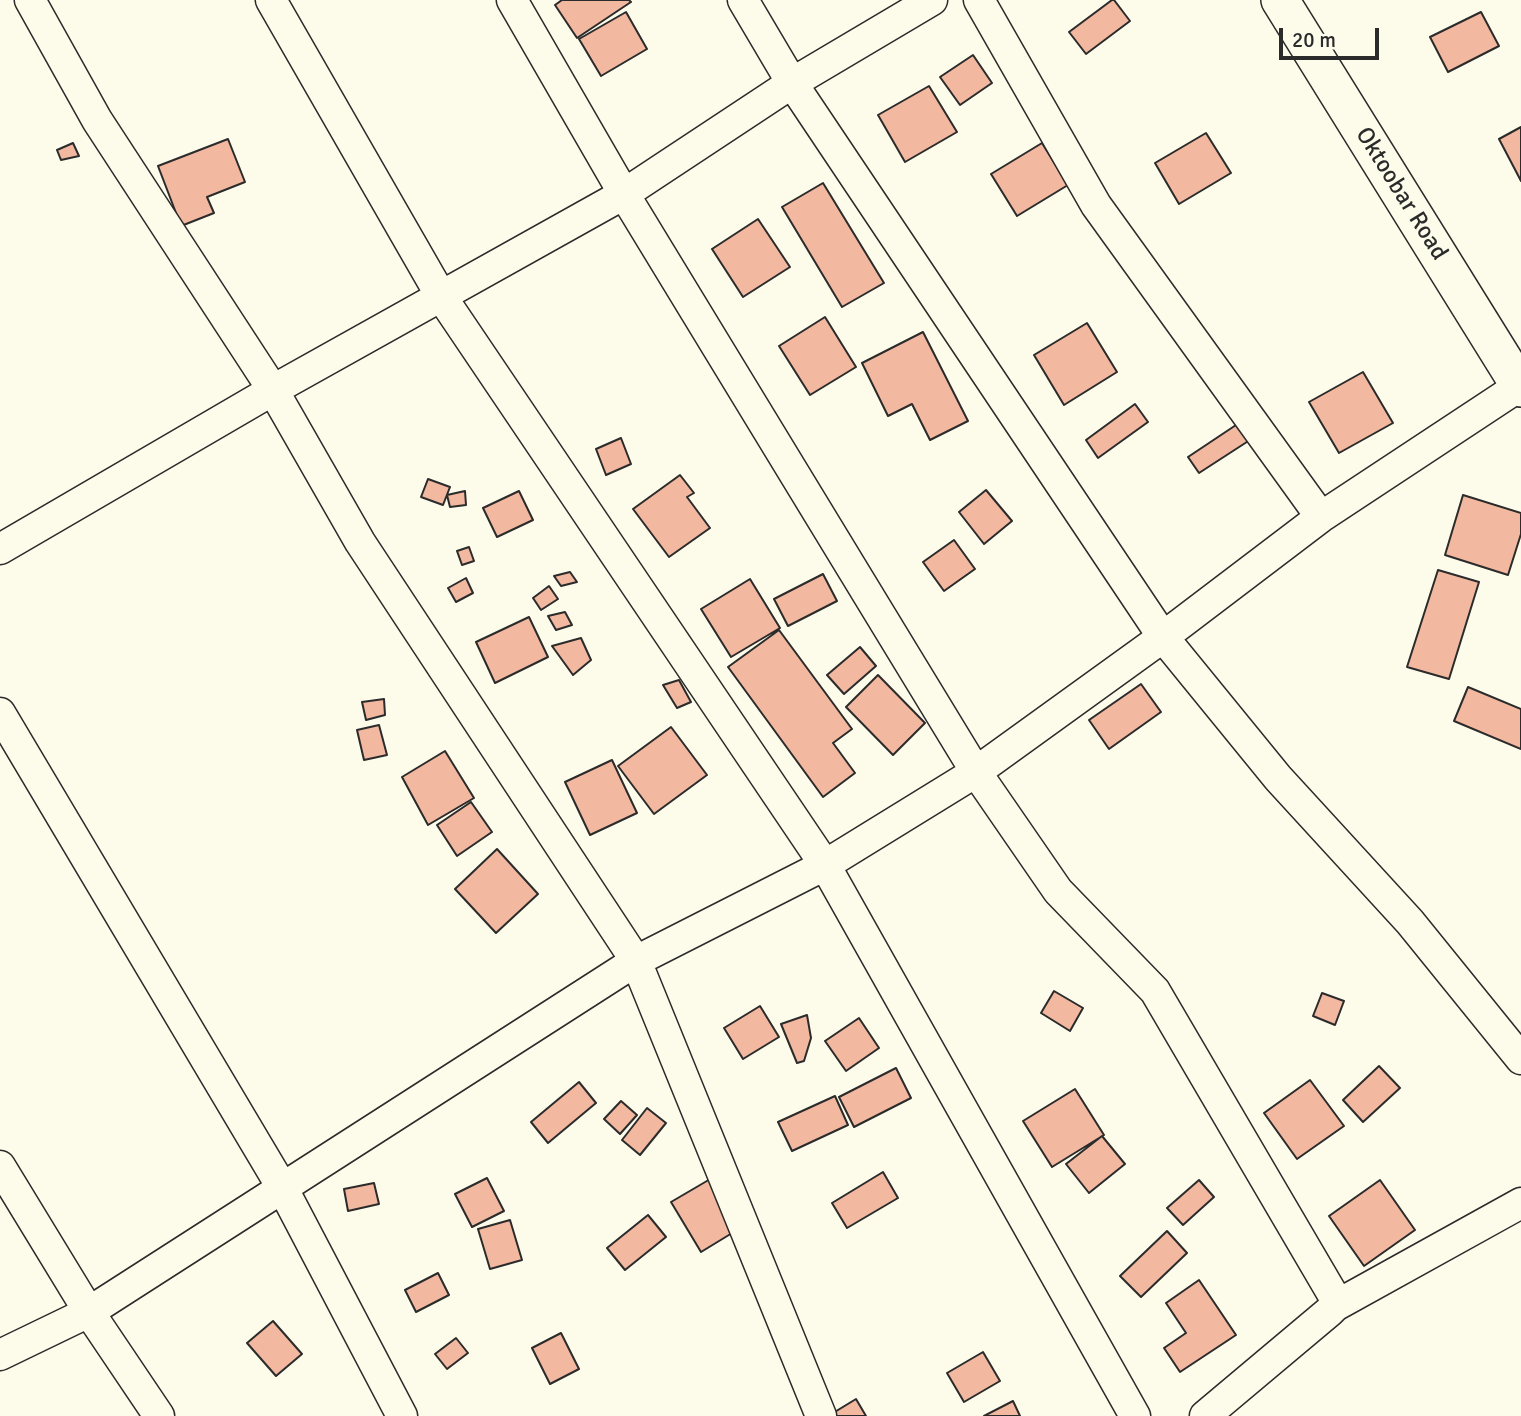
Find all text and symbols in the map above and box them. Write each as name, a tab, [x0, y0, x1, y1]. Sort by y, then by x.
scale bar	[1283, 14, 1383, 58]
text: 20 m	[1292, 27, 1336, 53]
street label: Oktoobar Road	[1349, 122, 1453, 266]

